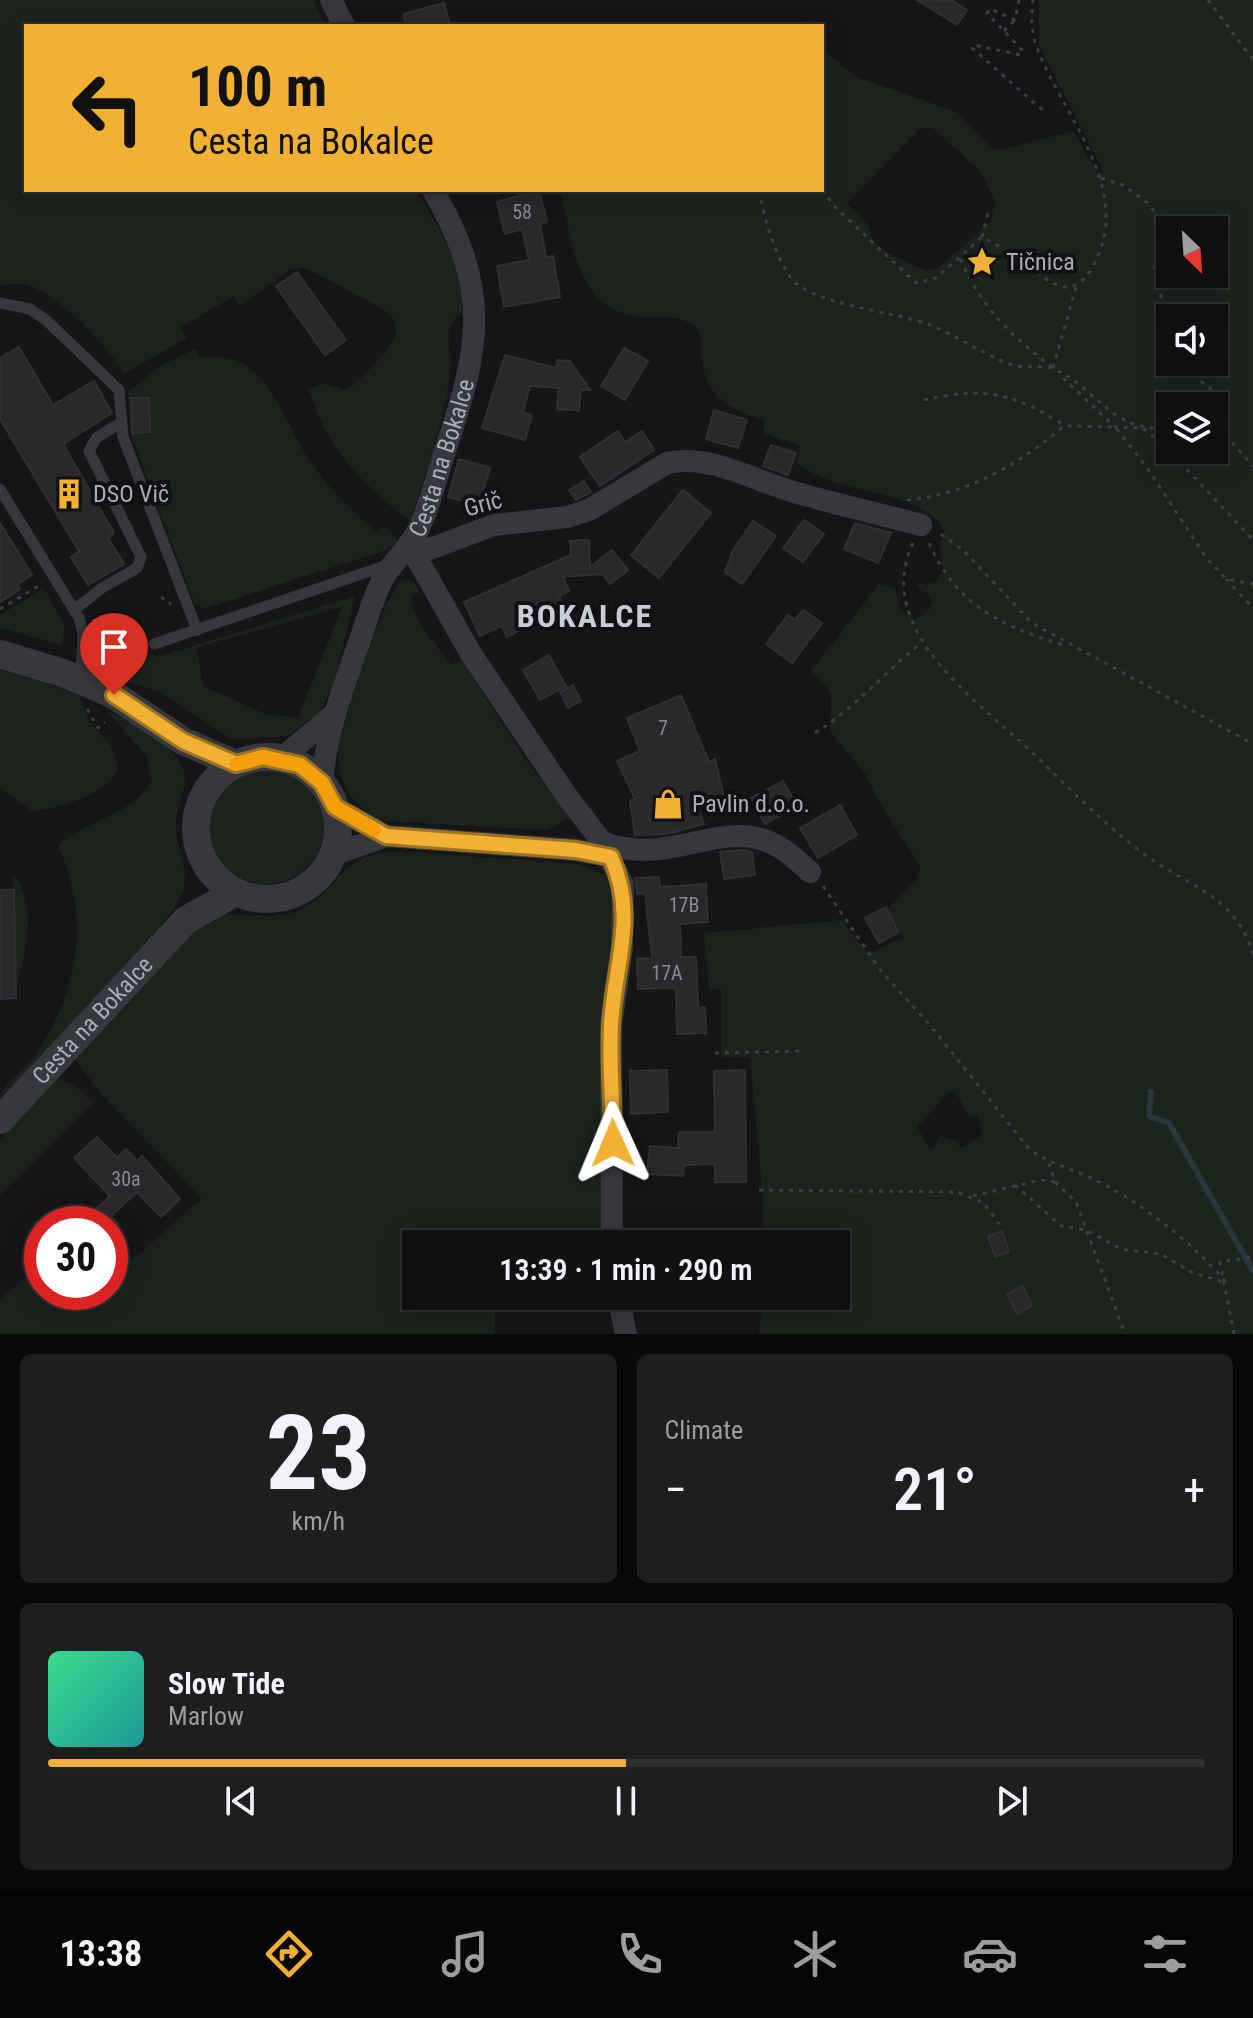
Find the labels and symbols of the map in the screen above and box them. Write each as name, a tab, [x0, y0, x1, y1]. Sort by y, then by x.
house number: 58	[512, 200, 532, 224]
north arrow	[1156, 216, 1228, 288]
place icon: Tičnica	[965, 245, 999, 279]
place label: Tičnica	[1006, 248, 1075, 276]
street label: Cesta na Bokalce	[403, 376, 480, 542]
building icon: DSO Vič	[52, 477, 86, 511]
place label: DSO Vič	[93, 480, 169, 508]
street label: Grič	[461, 486, 505, 522]
district label: BOKALCE	[517, 597, 653, 635]
pin	[80, 613, 148, 695]
house number: 7	[658, 716, 668, 740]
shop icon: Pavlin d.o.o.	[651, 787, 685, 821]
place label: Pavlin d.o.o.	[692, 790, 810, 818]
house number: 17B	[669, 893, 699, 917]
street label: Cesta na Bokalce	[27, 951, 159, 1090]
house number: 17A	[651, 961, 683, 985]
position arrow	[571, 1101, 655, 1185]
house number: 30a	[111, 1167, 141, 1191]
speed limit sign: 30	[24, 1206, 128, 1310]

